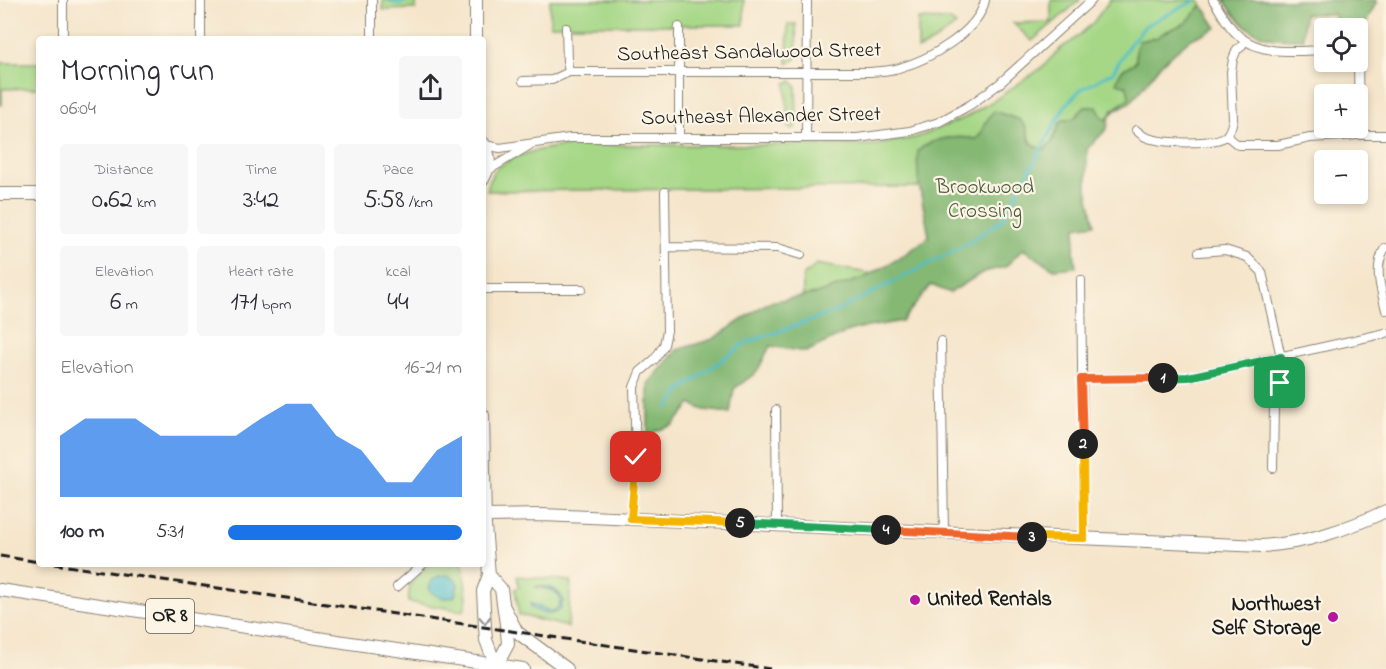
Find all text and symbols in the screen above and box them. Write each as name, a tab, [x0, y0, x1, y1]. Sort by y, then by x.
map controls	[1314, 18, 1368, 204]
button: locate	[1314, 18, 1368, 72]
street label: Southeast Sandalwood Street	[617, 36, 881, 70]
text: Morning run	[60, 48, 214, 96]
button: share	[399, 56, 462, 119]
button: +	[1314, 84, 1368, 138]
text: 06:04	[60, 95, 96, 124]
street label: Southeast Alexander Street	[641, 100, 881, 134]
button: −	[1314, 150, 1368, 204]
text: Distance	[95, 158, 153, 182]
text: Time	[245, 158, 277, 182]
text: Pace	[382, 158, 414, 182]
park label: Brookwood Crossing	[935, 173, 1034, 229]
text: 0.62	[92, 182, 133, 220]
text: 3:42	[243, 182, 279, 220]
text: 5:58	[363, 182, 405, 220]
text: km	[133, 191, 156, 215]
text: /km	[405, 191, 433, 215]
text: Elevation	[95, 260, 153, 284]
text: Heart rate	[228, 260, 294, 284]
text: kcal	[385, 260, 411, 284]
text: 6	[110, 284, 122, 322]
text: 171	[231, 284, 258, 322]
text: 44	[387, 284, 409, 322]
text: m	[122, 293, 138, 317]
text: bpm	[258, 293, 291, 317]
text: Elevation	[60, 354, 134, 383]
text: 16–21 m	[404, 354, 462, 383]
pin	[1254, 357, 1305, 408]
pin: 1	[1148, 363, 1178, 393]
text: 1	[1160, 366, 1166, 390]
icon: arrive	[1263, 366, 1296, 399]
pin: 2	[1068, 429, 1098, 459]
pin	[610, 431, 661, 482]
text: 2	[1079, 432, 1087, 456]
icon: check	[619, 440, 652, 473]
pin: 5	[725, 508, 755, 538]
text: 5	[735, 511, 745, 535]
pin: 4	[871, 515, 901, 545]
text: 100 m	[60, 518, 104, 547]
text: 5:31	[156, 518, 184, 547]
text: 4	[883, 518, 889, 542]
pin: 3	[1017, 522, 1047, 552]
text: 3	[1029, 525, 1035, 549]
place label: United Rentals	[927, 585, 1052, 615]
place label: Northwest Self Storage	[1211, 590, 1322, 646]
marker: United Rentals	[908, 593, 922, 607]
road number: OR 8	[146, 599, 194, 633]
marker: Northwest Self Storage	[1326, 610, 1340, 624]
one-way arrow	[478, 616, 491, 625]

